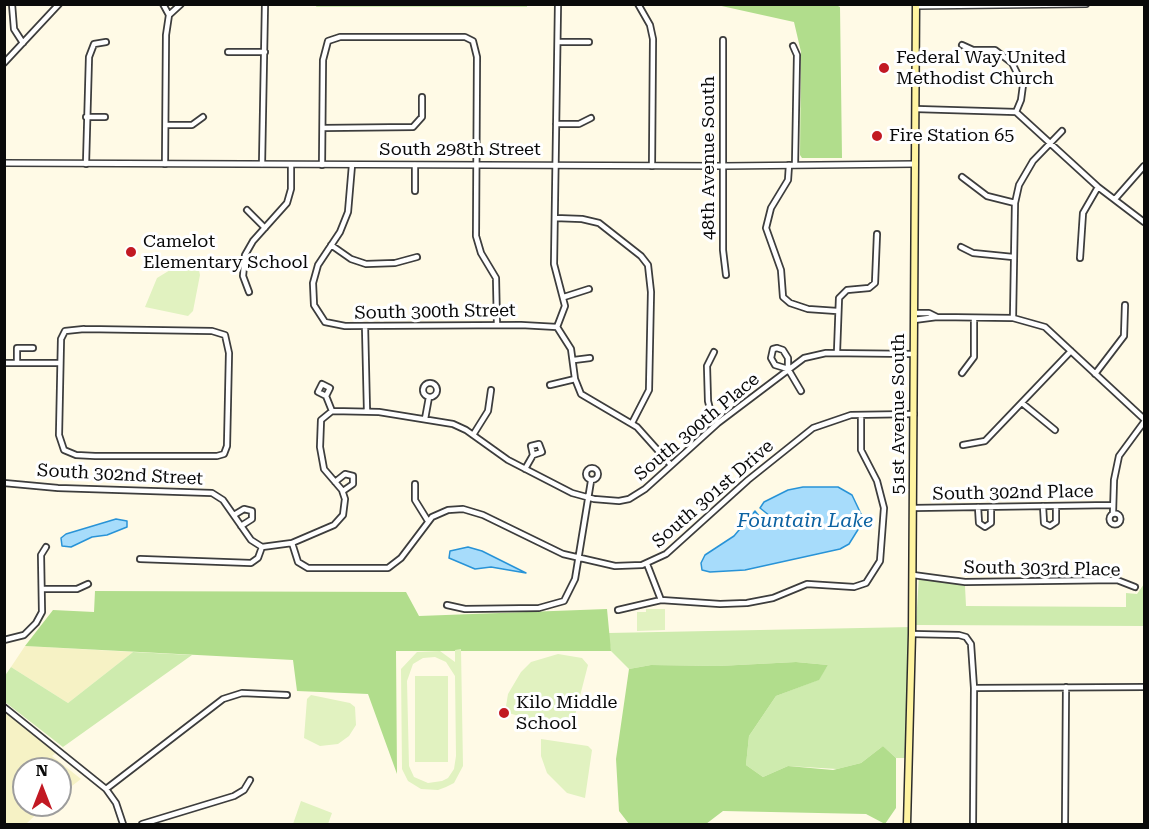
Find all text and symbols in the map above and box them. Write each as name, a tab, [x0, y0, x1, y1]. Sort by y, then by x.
place label: Federal Way United Methodist Church	[896, 47, 1066, 90]
marker: Federal Way United Methodist Church	[877, 61, 891, 75]
street label: 48th Avenue South	[698, 76, 720, 240]
place label: Fire Station 65	[889, 125, 1014, 147]
marker: Fire Station 65	[870, 129, 884, 143]
street label: South 298th Street	[379, 139, 541, 161]
place label: Camelot Elementary School	[143, 231, 308, 274]
marker: Camelot Elementary School	[124, 245, 138, 259]
street label: South 300th Street	[354, 300, 516, 324]
street label: 51st Avenue South	[888, 333, 910, 495]
street label: South 300th Place	[630, 368, 764, 486]
street label: South 301st Drive	[648, 435, 778, 553]
street label: South 302nd Street	[36, 460, 204, 490]
street label: South 302nd Place	[932, 481, 1094, 505]
water label: Fountain Lake	[737, 509, 873, 533]
street label: South 303rd Place	[963, 557, 1121, 581]
place label: Kilo Middle School	[516, 692, 617, 734]
marker: Kilo Middle School	[497, 706, 511, 720]
north arrow	[12, 757, 72, 817]
text: N	[36, 761, 48, 780]

